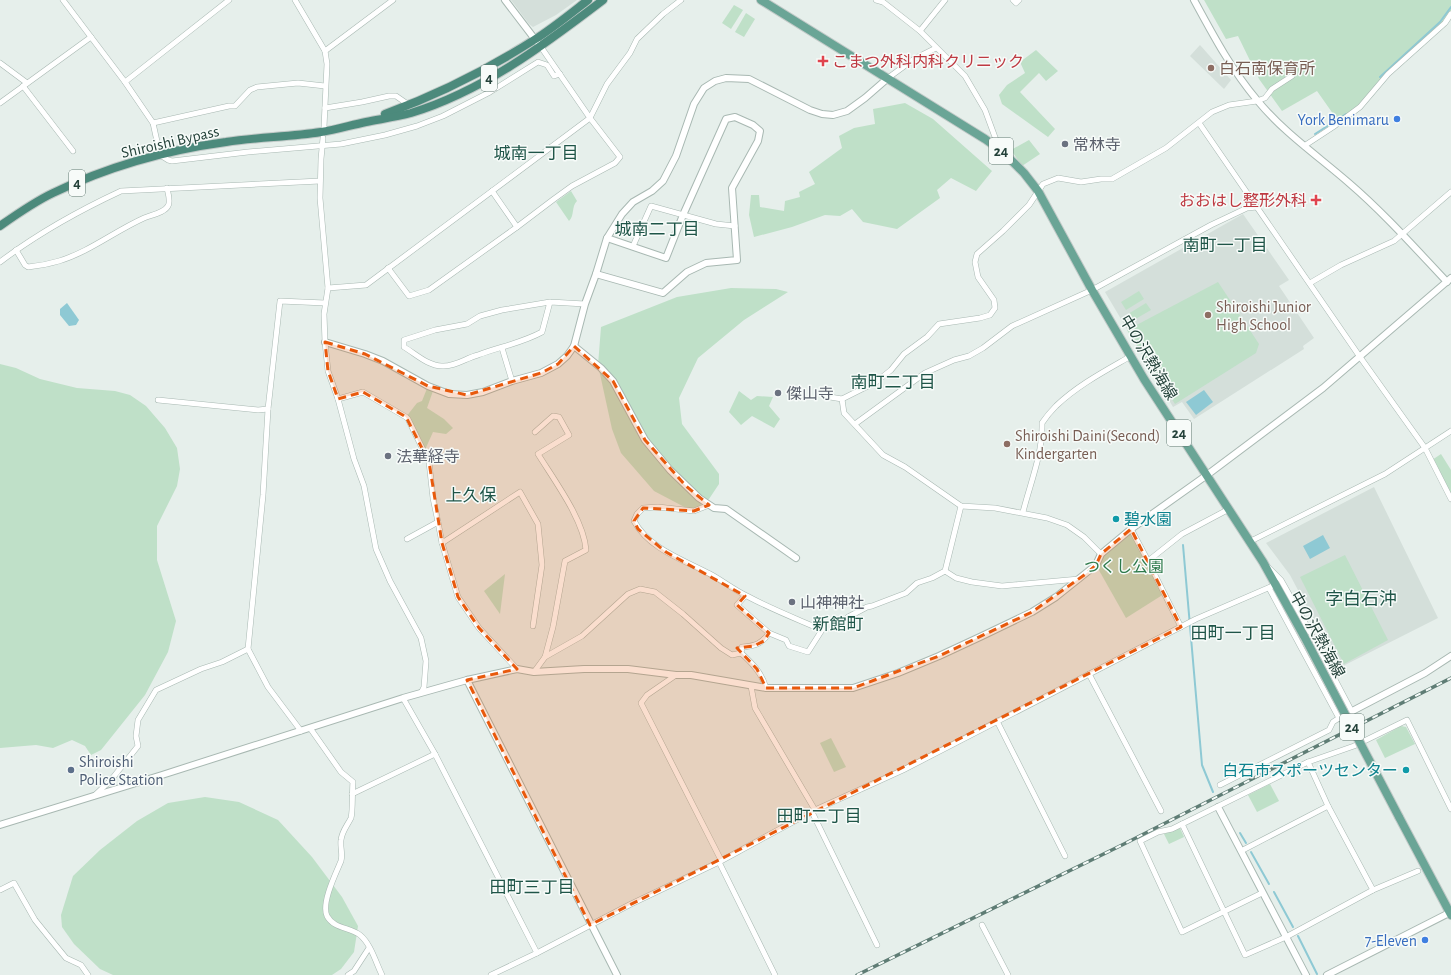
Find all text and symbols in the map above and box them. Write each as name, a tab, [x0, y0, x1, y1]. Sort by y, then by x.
place label: こまつ外科内科クリニック	[832, 53, 1024, 70]
marker: こまつ外科内科クリニック	[817, 55, 829, 67]
place label: 白石南保育所	[1219, 60, 1315, 77]
marker: 白石南保育所	[1206, 63, 1216, 73]
road number: 4	[481, 65, 497, 91]
place label: York Benimaru	[1297, 112, 1389, 128]
marker: York Benimaru	[1392, 114, 1402, 124]
street label: Shiroishi Bypass	[120, 123, 221, 162]
place label: 常林寺	[1073, 137, 1121, 153]
road number: 24	[989, 138, 1013, 164]
marker: 常林寺	[1060, 139, 1070, 149]
district label: 城南一丁目	[494, 145, 579, 162]
road number: 4	[69, 170, 85, 196]
place label: おおはし整形外科	[1179, 192, 1307, 209]
marker: おおはし整形外科	[1310, 194, 1322, 206]
district label: 城南二丁目	[615, 221, 700, 238]
district label: 南町一丁目	[1183, 237, 1268, 254]
place label: Shiroishi Junior High School	[1216, 299, 1312, 333]
marker: Shiroishi Junior High School	[1203, 310, 1213, 320]
street label: 中の沢熱海線	[1117, 312, 1181, 403]
district label: 南町二丁目	[851, 374, 936, 391]
place label: 傑山寺	[786, 385, 834, 402]
marker: 傑山寺	[773, 388, 783, 398]
road number: 24	[1167, 420, 1191, 446]
place label: Shiroishi Daini(Second) Kindergarten	[1015, 428, 1160, 462]
marker: Shiroishi Daini(Second) Kindergarten	[1002, 439, 1012, 449]
place label: 法華経寺	[396, 448, 460, 465]
marker: 法華経寺	[383, 451, 393, 461]
district label: 上久保	[446, 486, 497, 504]
place label: 碧水園	[1124, 511, 1172, 528]
marker: 碧水園	[1111, 514, 1121, 524]
park label: つくし公園	[1084, 558, 1164, 575]
street label: 中の沢熱海線	[1287, 588, 1348, 680]
district label: 字白石沖	[1325, 589, 1397, 609]
place label: 山神神社	[800, 595, 864, 611]
marker: 山神神社	[787, 597, 797, 607]
district label: 新館町	[813, 615, 864, 633]
district label: 田町一丁目	[1191, 625, 1276, 642]
road number: 24	[1340, 714, 1364, 740]
place label: Shiroishi Police Station	[79, 754, 163, 788]
place label: 白石市スポーツセンター	[1222, 762, 1398, 779]
marker: Shiroishi Police Station	[66, 765, 76, 775]
marker: 白石市スポーツセンター	[1401, 765, 1411, 775]
district label: 田町二丁目	[777, 808, 862, 825]
district label: 田町三丁目	[490, 879, 575, 896]
place label: 7-Eleven	[1365, 933, 1417, 949]
marker: 7-Eleven	[1420, 935, 1430, 945]

